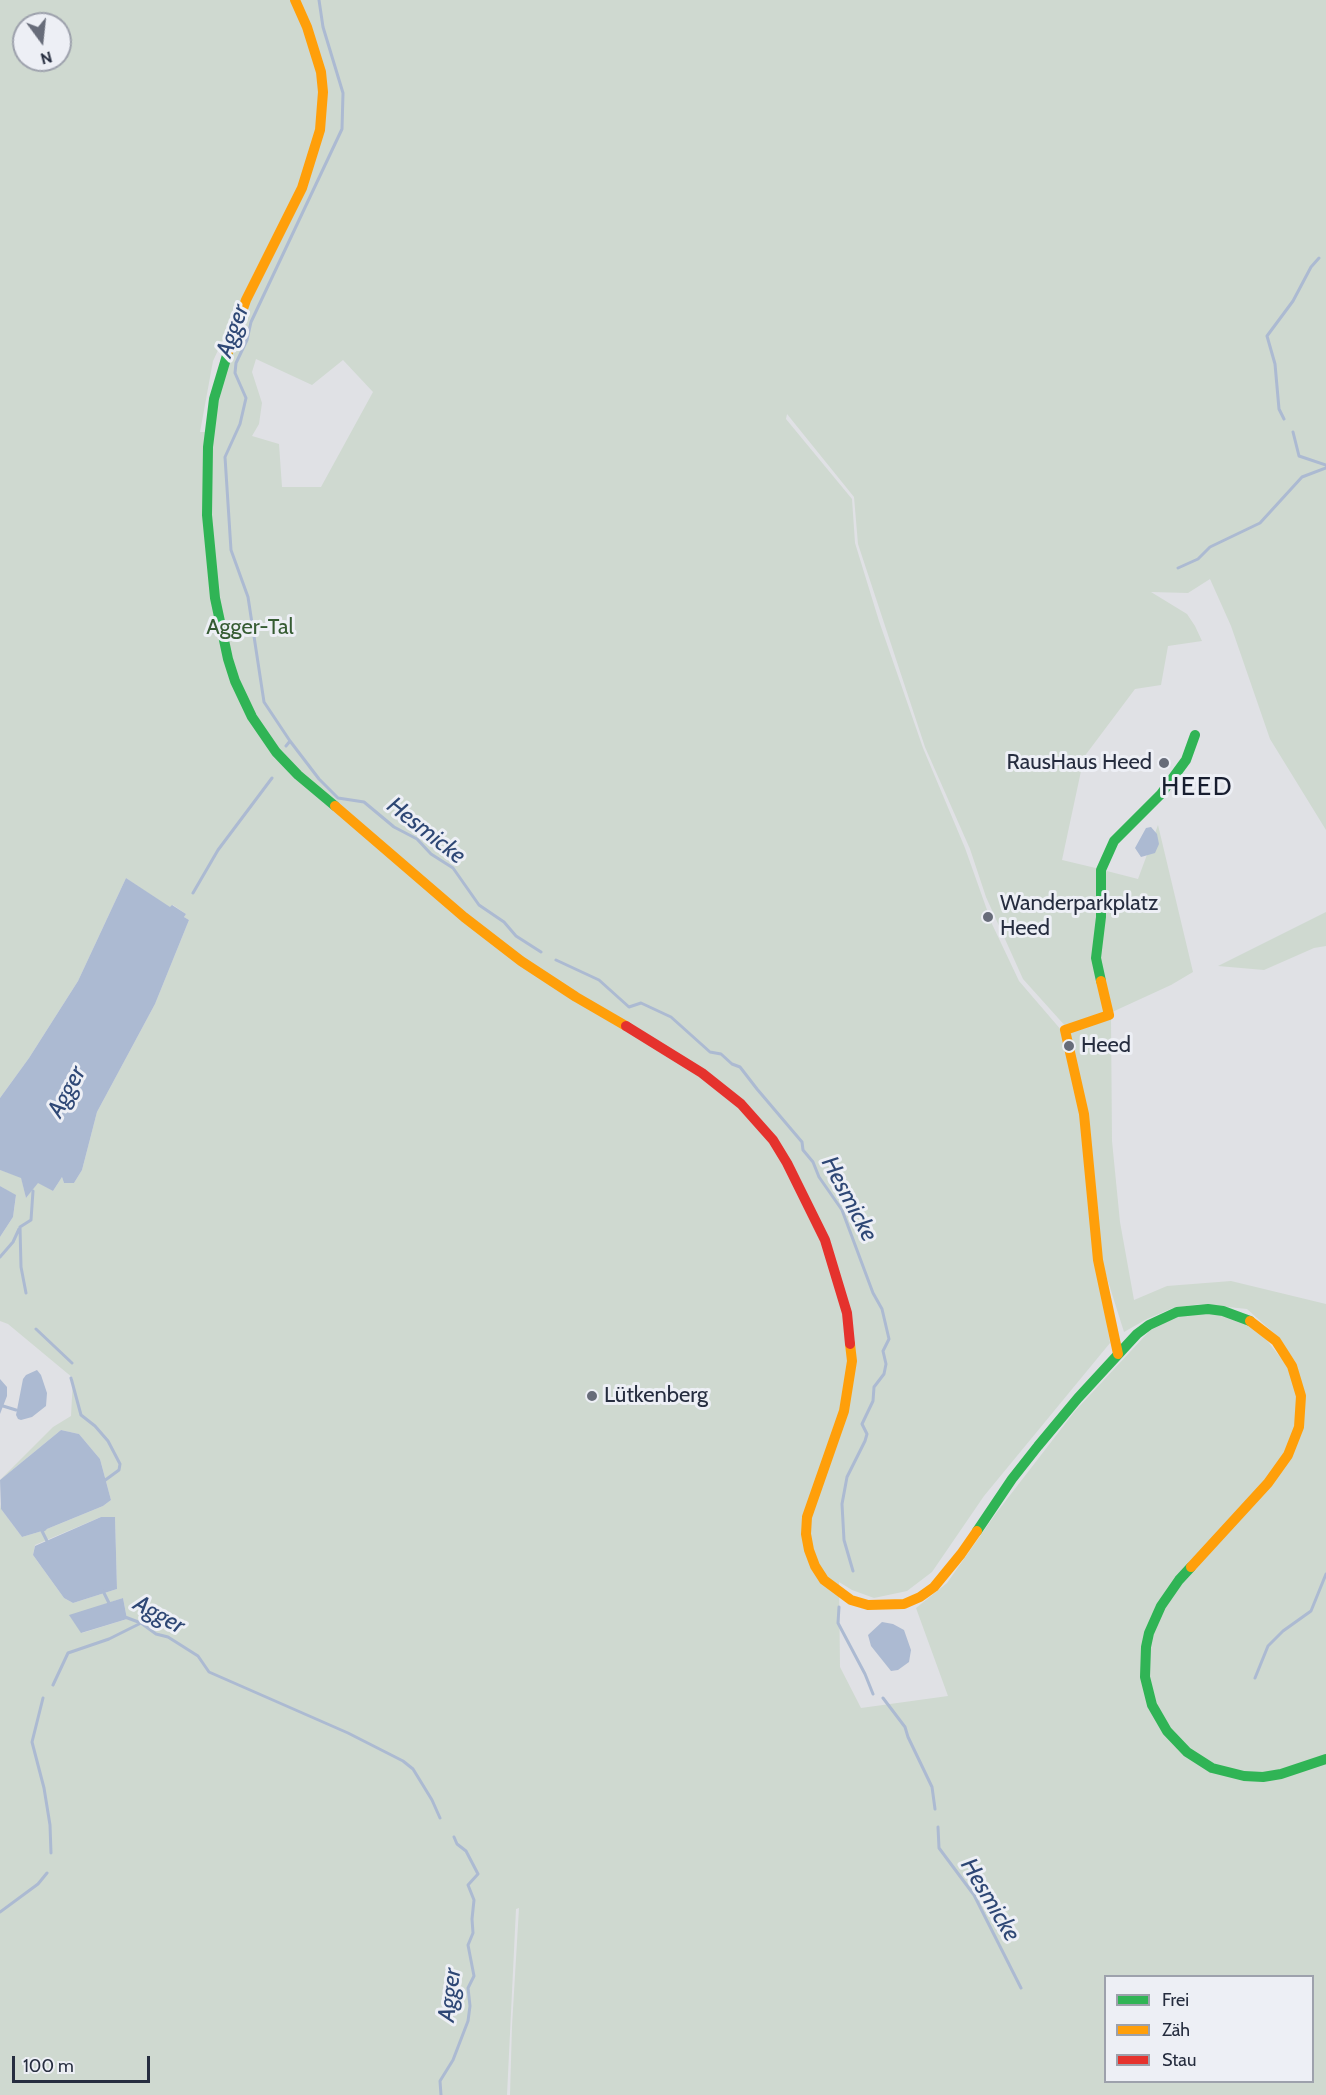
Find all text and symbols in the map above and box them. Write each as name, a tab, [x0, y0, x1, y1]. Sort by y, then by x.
north arrow	[12, 12, 72, 72]
text: N	[38, 47, 54, 69]
water label: Agger	[210, 301, 256, 361]
park label: Agger-Tal	[206, 615, 294, 641]
place label: RausHaus Heed	[1007, 750, 1152, 776]
marker: RausHaus Heed	[1157, 756, 1171, 770]
district label: HEED	[1161, 771, 1233, 803]
water label: Hesmicke	[381, 791, 471, 871]
place label: Wanderparkplatz Heed	[1000, 891, 1158, 942]
marker: Wanderparkplatz Heed	[981, 910, 995, 924]
place label: Heed	[1081, 1033, 1131, 1059]
marker: Heed	[1062, 1039, 1076, 1053]
water label: Agger	[42, 1061, 92, 1123]
water label: Hesmicke	[815, 1152, 883, 1246]
place label: Lütkenberg	[604, 1383, 708, 1409]
marker: Lütkenberg	[585, 1389, 599, 1403]
water label: Agger	[128, 1589, 190, 1641]
water label: Hesmicke	[954, 1853, 1026, 1947]
water label: Agger	[432, 1967, 468, 2023]
legend	[1104, 1975, 1314, 2083]
text: Frei	[1162, 1989, 1189, 2011]
text: Zäh	[1162, 2019, 1190, 2041]
scale bar	[15, 2044, 153, 2082]
text: Stau	[1162, 2049, 1196, 2071]
text: 100 m	[23, 2055, 74, 2077]

